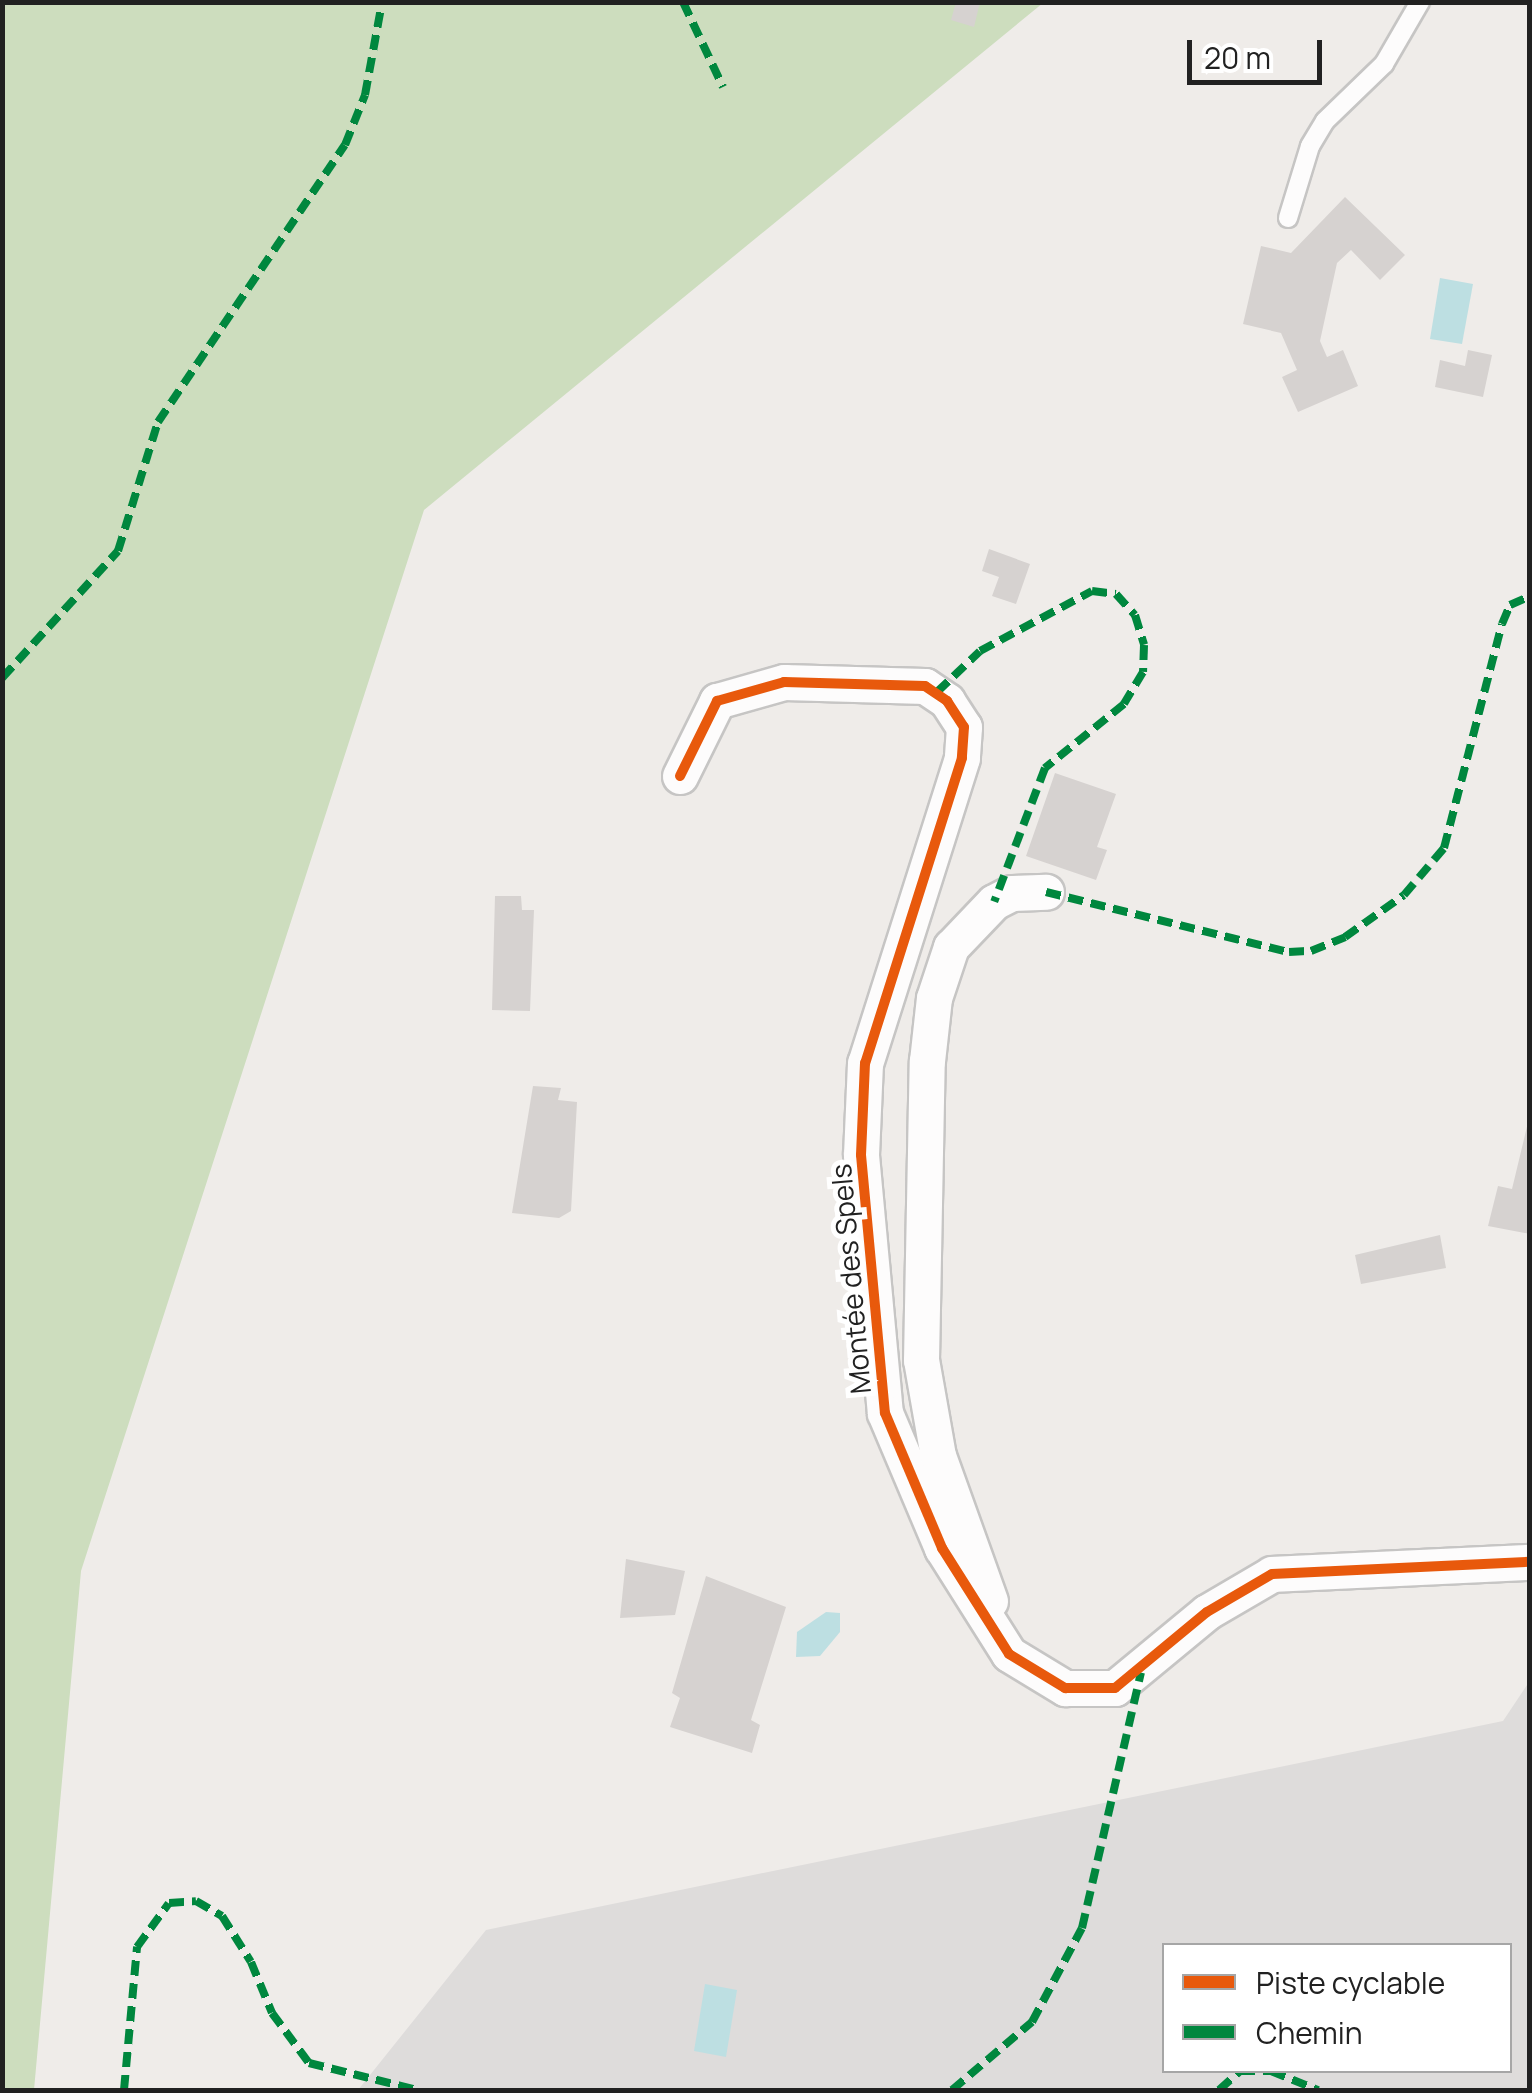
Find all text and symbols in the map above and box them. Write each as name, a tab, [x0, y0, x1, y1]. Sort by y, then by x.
scale bar	[1192, 20, 1327, 82]
text: 20 m	[1204, 37, 1271, 78]
street label: Montée des Spels	[823, 1162, 877, 1396]
legend	[1162, 1943, 1512, 2073]
text: Piste cyclable	[1256, 1962, 1445, 2003]
text: Chemin	[1256, 2012, 1363, 2053]

